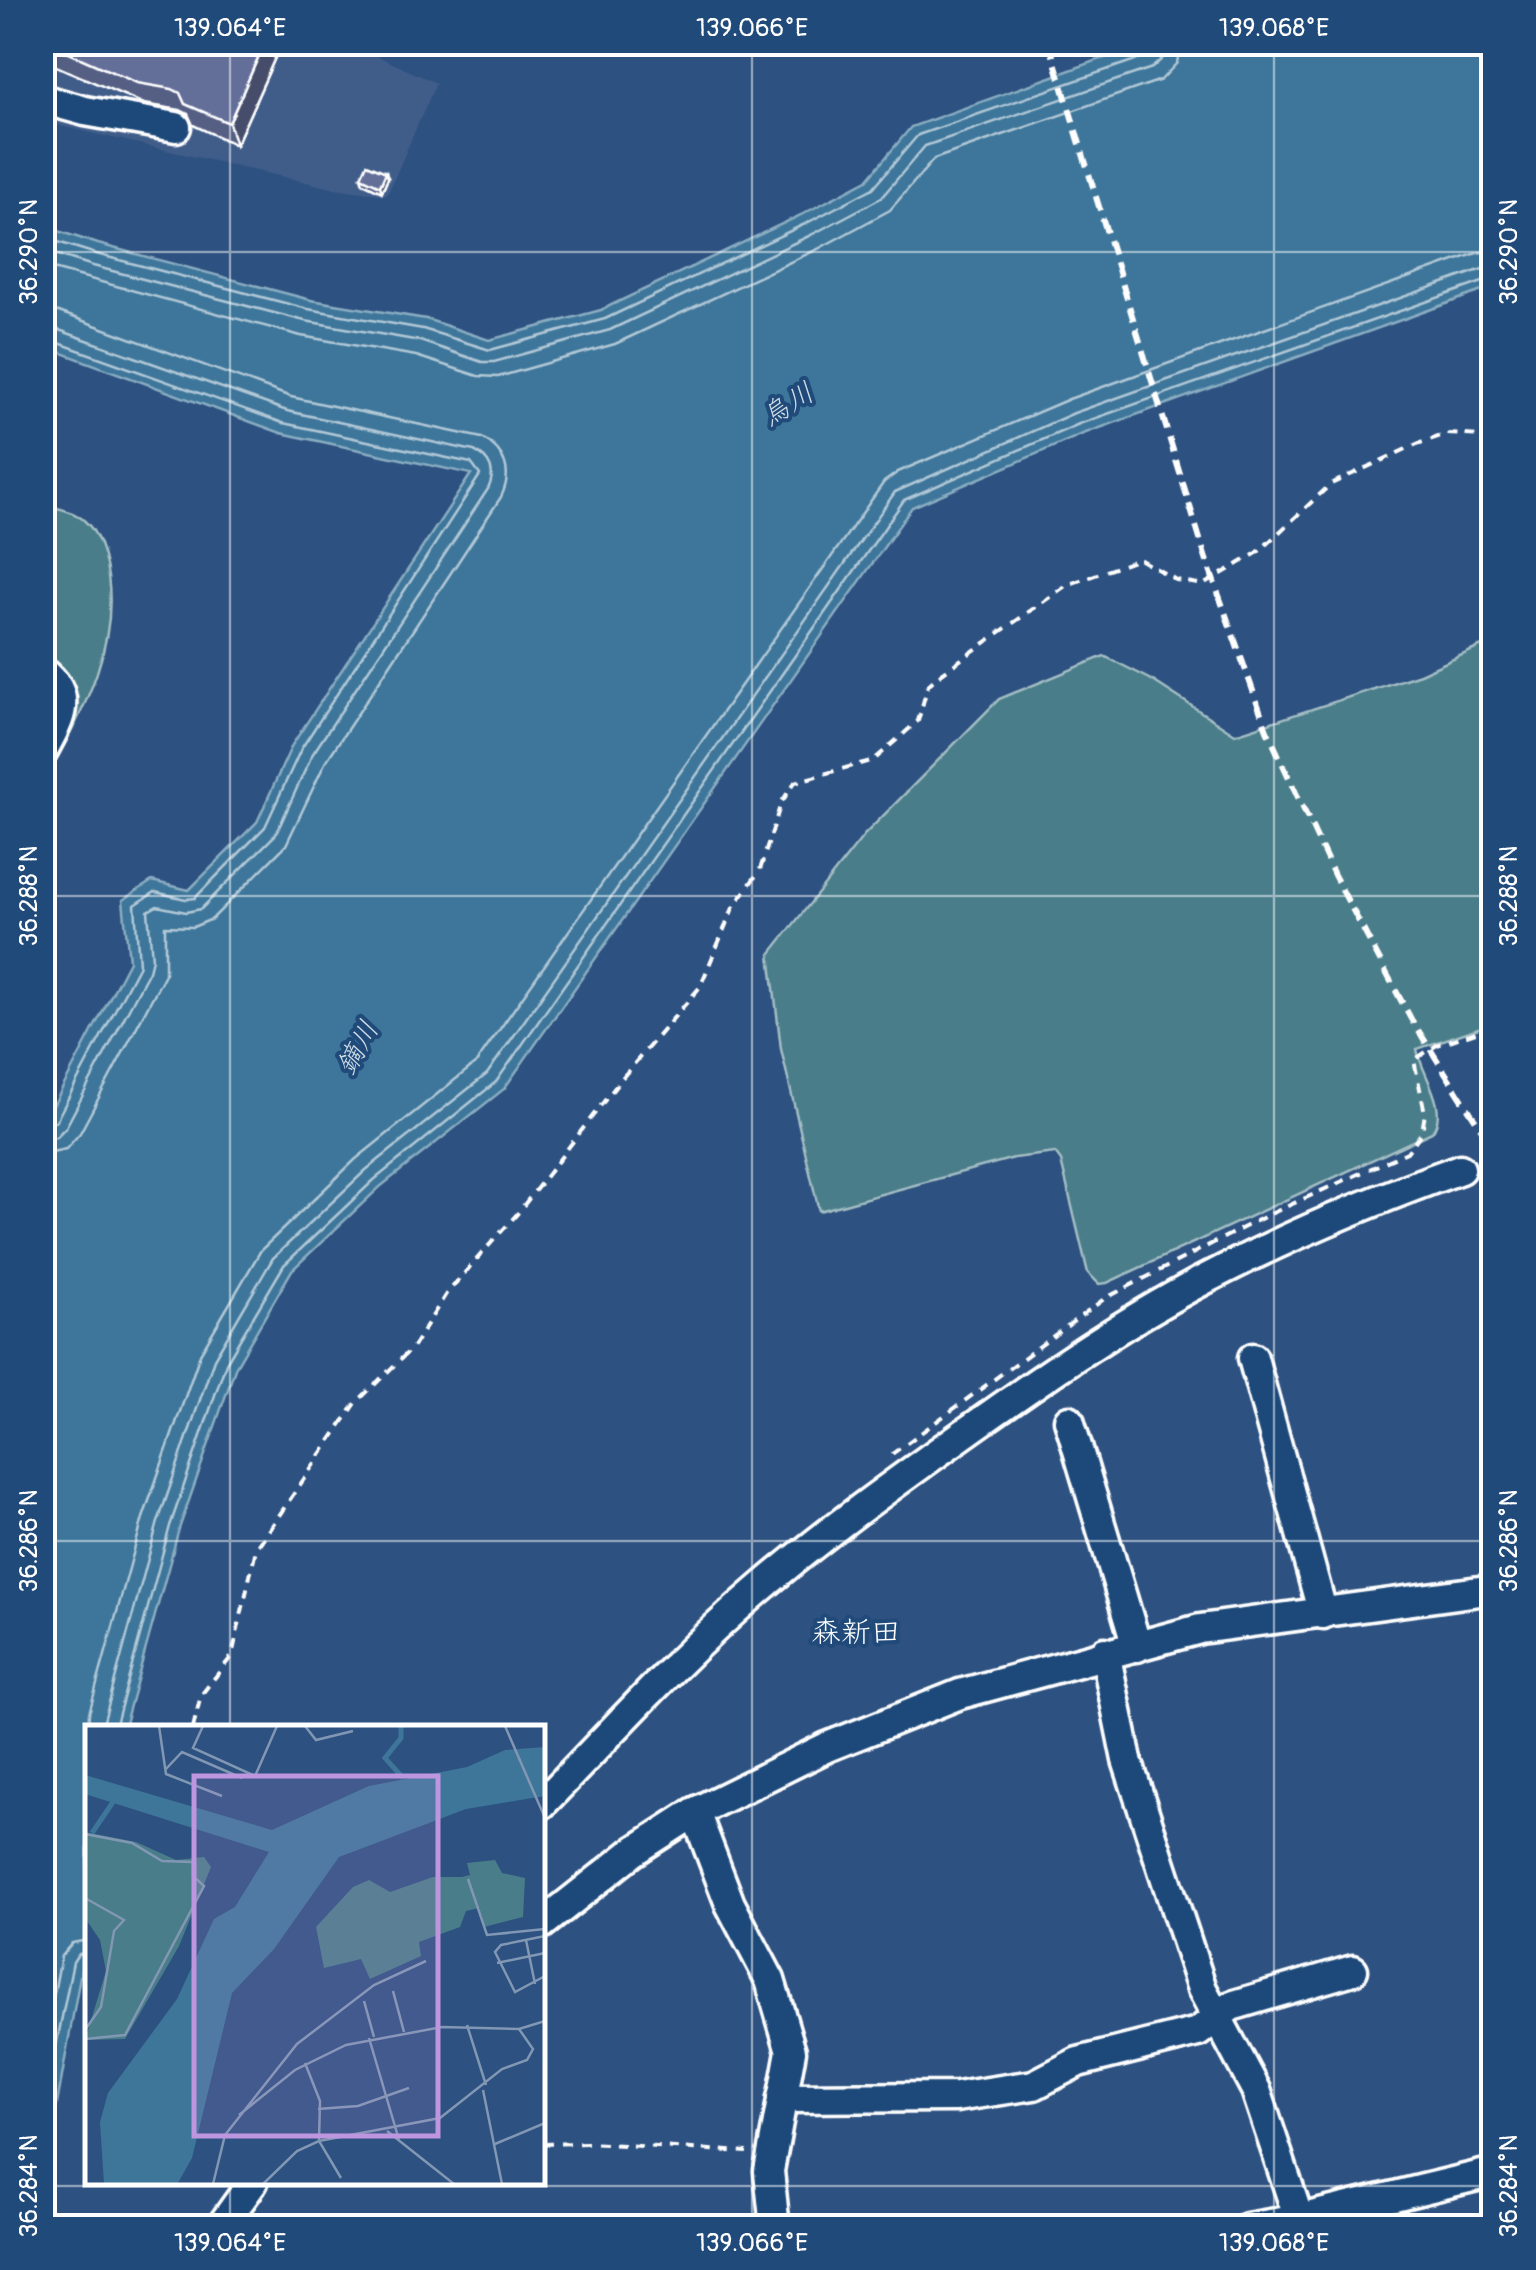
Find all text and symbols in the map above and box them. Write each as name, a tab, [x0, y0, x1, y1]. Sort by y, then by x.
text: 139.064°E	[174, 13, 286, 44]
text: 139.066°E	[696, 13, 808, 44]
text: 139.068°E	[1219, 13, 1329, 44]
text: 36.290°N	[14, 199, 45, 305]
text: 36.290°N	[1494, 199, 1525, 305]
water label: 烏川	[755, 375, 821, 435]
text: 36.288°N	[14, 845, 45, 947]
text: 36.288°N	[1494, 845, 1525, 947]
water label: 鏑川	[329, 1015, 387, 1081]
text: 36.286°N	[14, 1490, 45, 1592]
text: 36.286°N	[1494, 1490, 1525, 1592]
district label: 森新田	[811, 1614, 901, 1651]
inset map	[85, 1725, 545, 2185]
text: 36.284°N	[14, 2135, 45, 2237]
text: 36.284°N	[1494, 2135, 1525, 2237]
text: 139.064°E	[174, 2228, 286, 2259]
text: 139.066°E	[696, 2228, 808, 2259]
text: 139.068°E	[1219, 2228, 1329, 2259]

